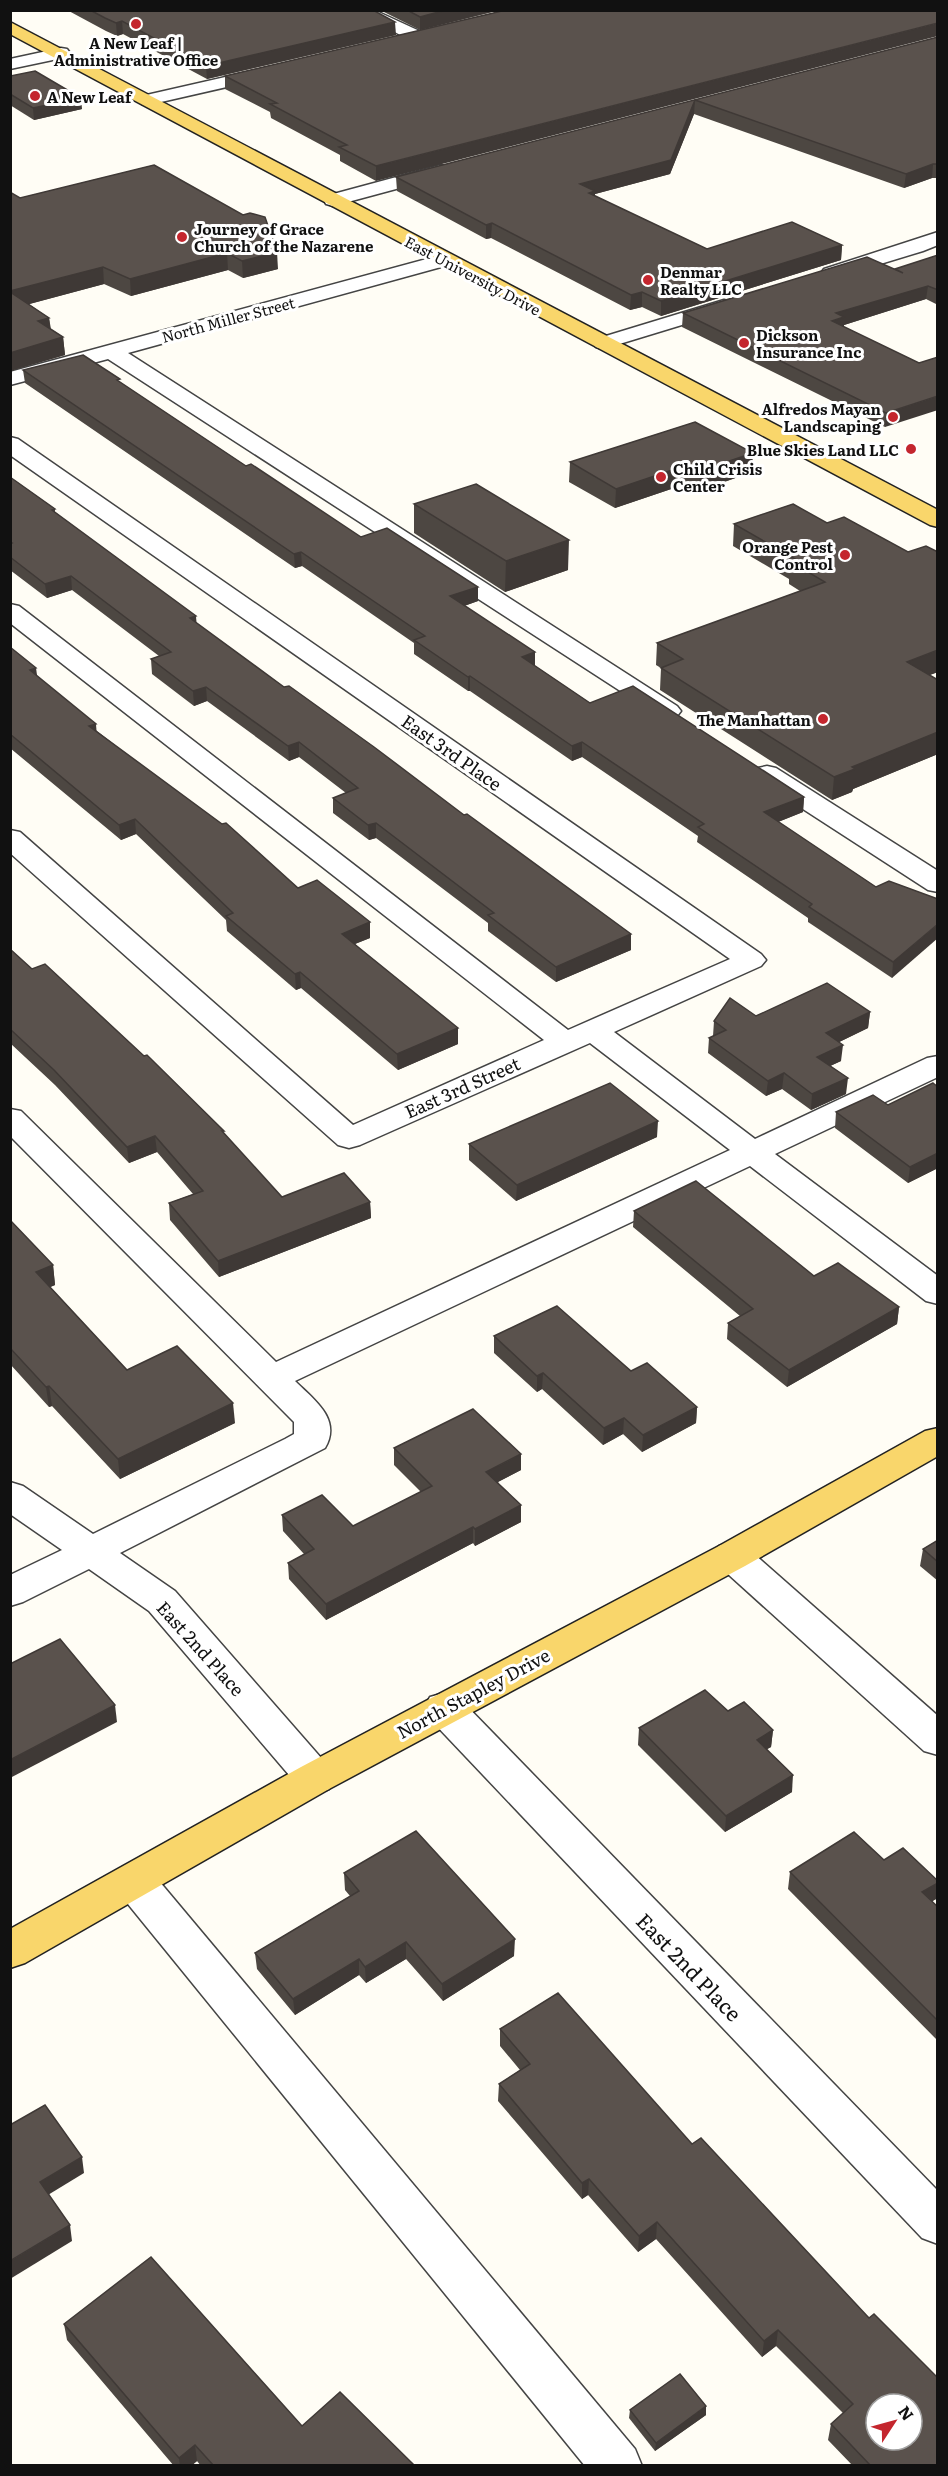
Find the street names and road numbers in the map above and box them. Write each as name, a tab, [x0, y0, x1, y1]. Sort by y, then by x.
street label: East University Drive	[401, 229, 545, 321]
street label: North Miller Street	[159, 290, 297, 348]
street label: East 3rd Place	[396, 707, 508, 797]
street label: East 3rd Street	[400, 1049, 525, 1125]
street label: East 2nd Place	[151, 1594, 251, 1702]
street label: North Stapley Drive	[392, 1641, 554, 1745]
street label: East 2nd Place	[630, 1905, 750, 2027]

